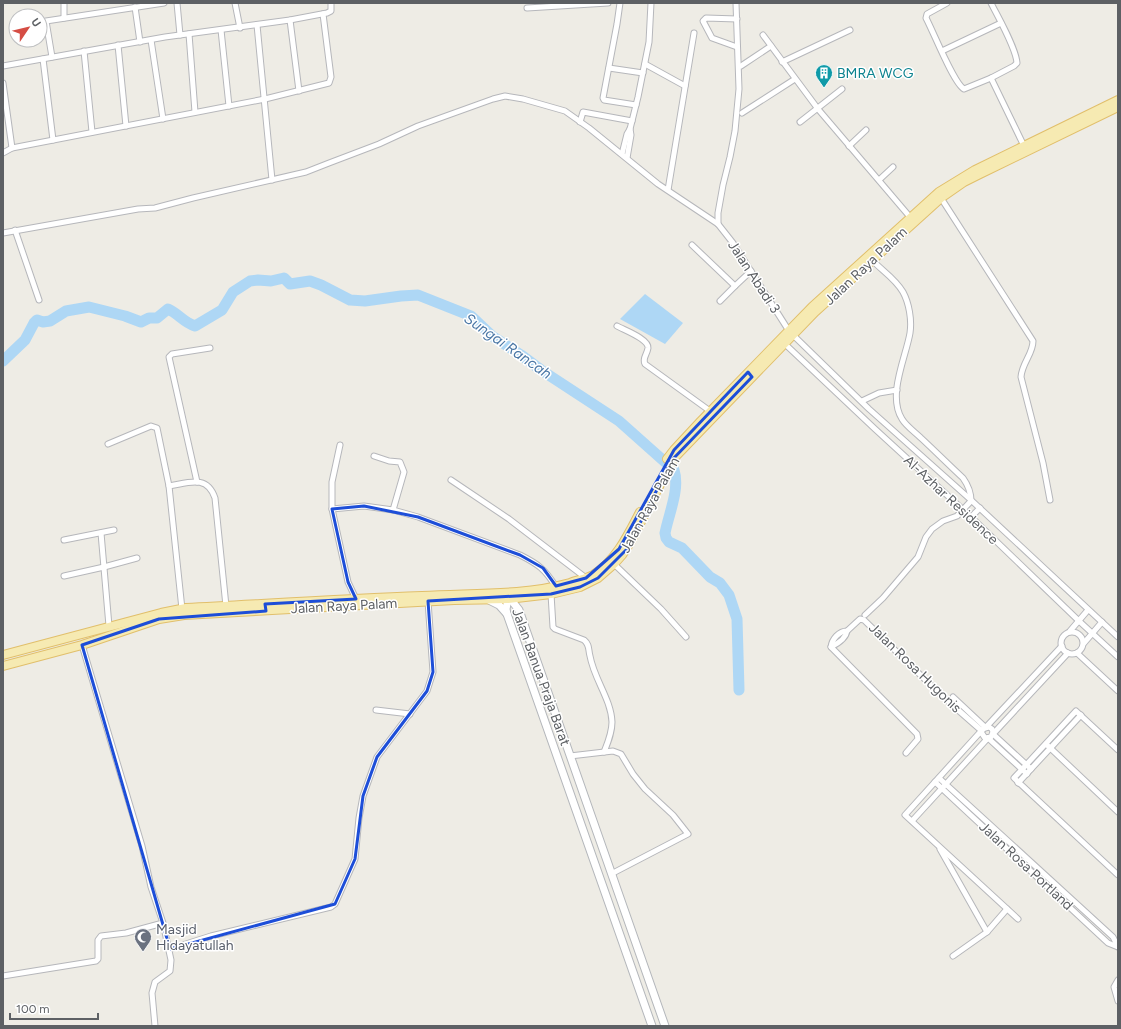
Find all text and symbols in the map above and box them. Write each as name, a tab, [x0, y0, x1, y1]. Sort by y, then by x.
north arrow	[8, 8, 48, 48]
text: U	[28, 16, 43, 30]
building icon: BMRA WCG	[814, 63, 834, 88]
place label: BMRA WCG	[837, 65, 914, 82]
street label: Jalan Raya Palam	[821, 223, 911, 309]
street label: Jalan Abadi 3	[724, 237, 784, 317]
water label: Sungai Rancah	[461, 309, 555, 383]
street label: Al-Azhar Residence	[900, 452, 1002, 548]
street label: Jalan Raya Palam	[617, 454, 683, 556]
street label: Jalan Raya Palam	[290, 595, 398, 617]
street label: Jalan Banua Praja Barat	[508, 606, 574, 748]
street label: Jalan Rosa Hugonis	[865, 619, 965, 717]
street label: Jalan Rosa Portland	[976, 818, 1076, 914]
place label: Masjid Hidayatullah	[156, 921, 234, 954]
mosque icon: Masjid Hidayatullah	[133, 927, 153, 952]
scale bar	[10, 995, 98, 1021]
text: 100 m	[16, 1002, 50, 1016]

